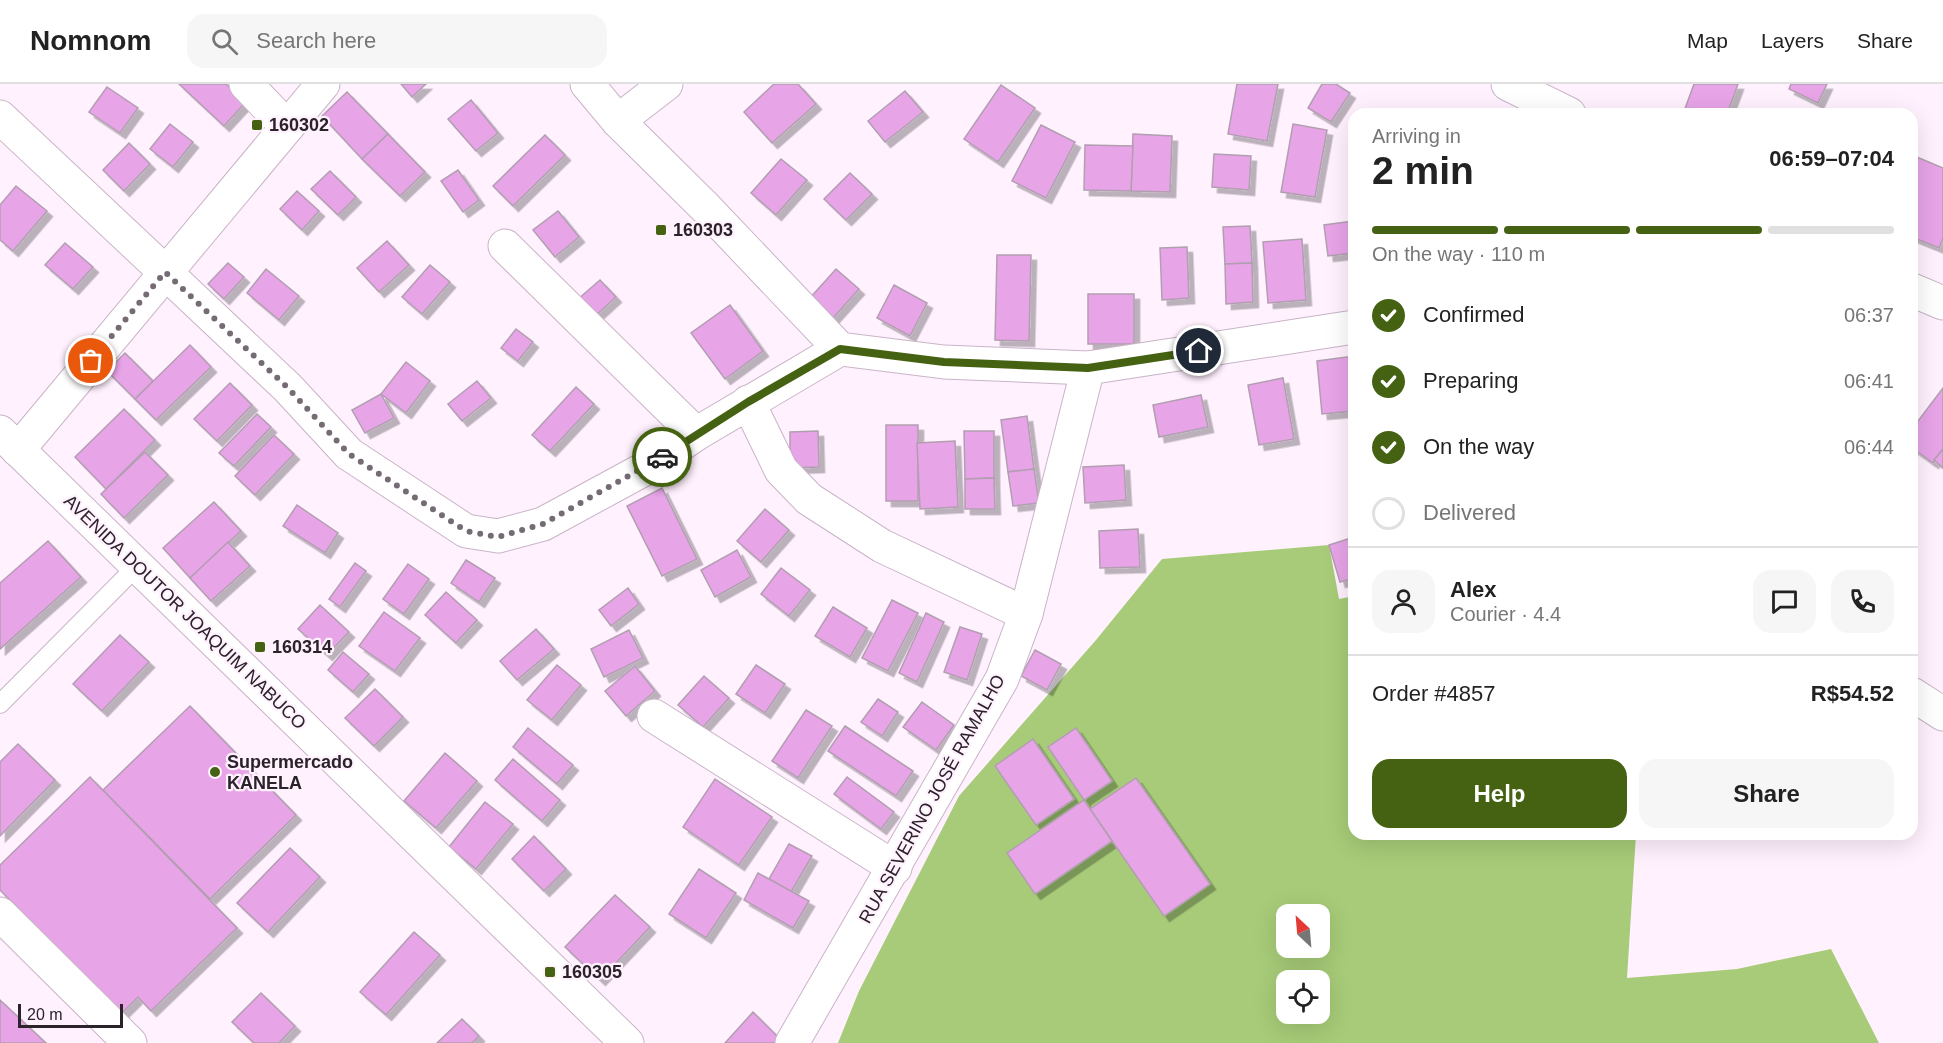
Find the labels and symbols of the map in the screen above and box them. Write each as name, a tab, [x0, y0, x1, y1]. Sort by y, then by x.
place label: 160302	[269, 115, 329, 135]
marker: 160302	[250, 118, 264, 132]
place label: 160303	[673, 220, 733, 240]
marker: 160303	[654, 223, 668, 237]
pin	[1173, 325, 1224, 376]
pin	[65, 335, 116, 386]
courier	[632, 427, 692, 487]
street label: AVENIDA DOUTOR JOAQUIM NABUCO	[60, 491, 310, 733]
place label: 160314	[272, 637, 332, 657]
marker: 160314	[253, 640, 267, 654]
street label: RUA SEVERINO JOSÉ RAMALHO	[855, 671, 1009, 927]
place label: Supermercado KANELA	[227, 752, 353, 793]
marker: Supermercado KANELA	[208, 765, 222, 779]
north arrow	[1276, 904, 1330, 958]
place label: 160305	[562, 962, 622, 982]
marker: 160305	[543, 965, 557, 979]
scale bar	[18, 1001, 123, 1028]

